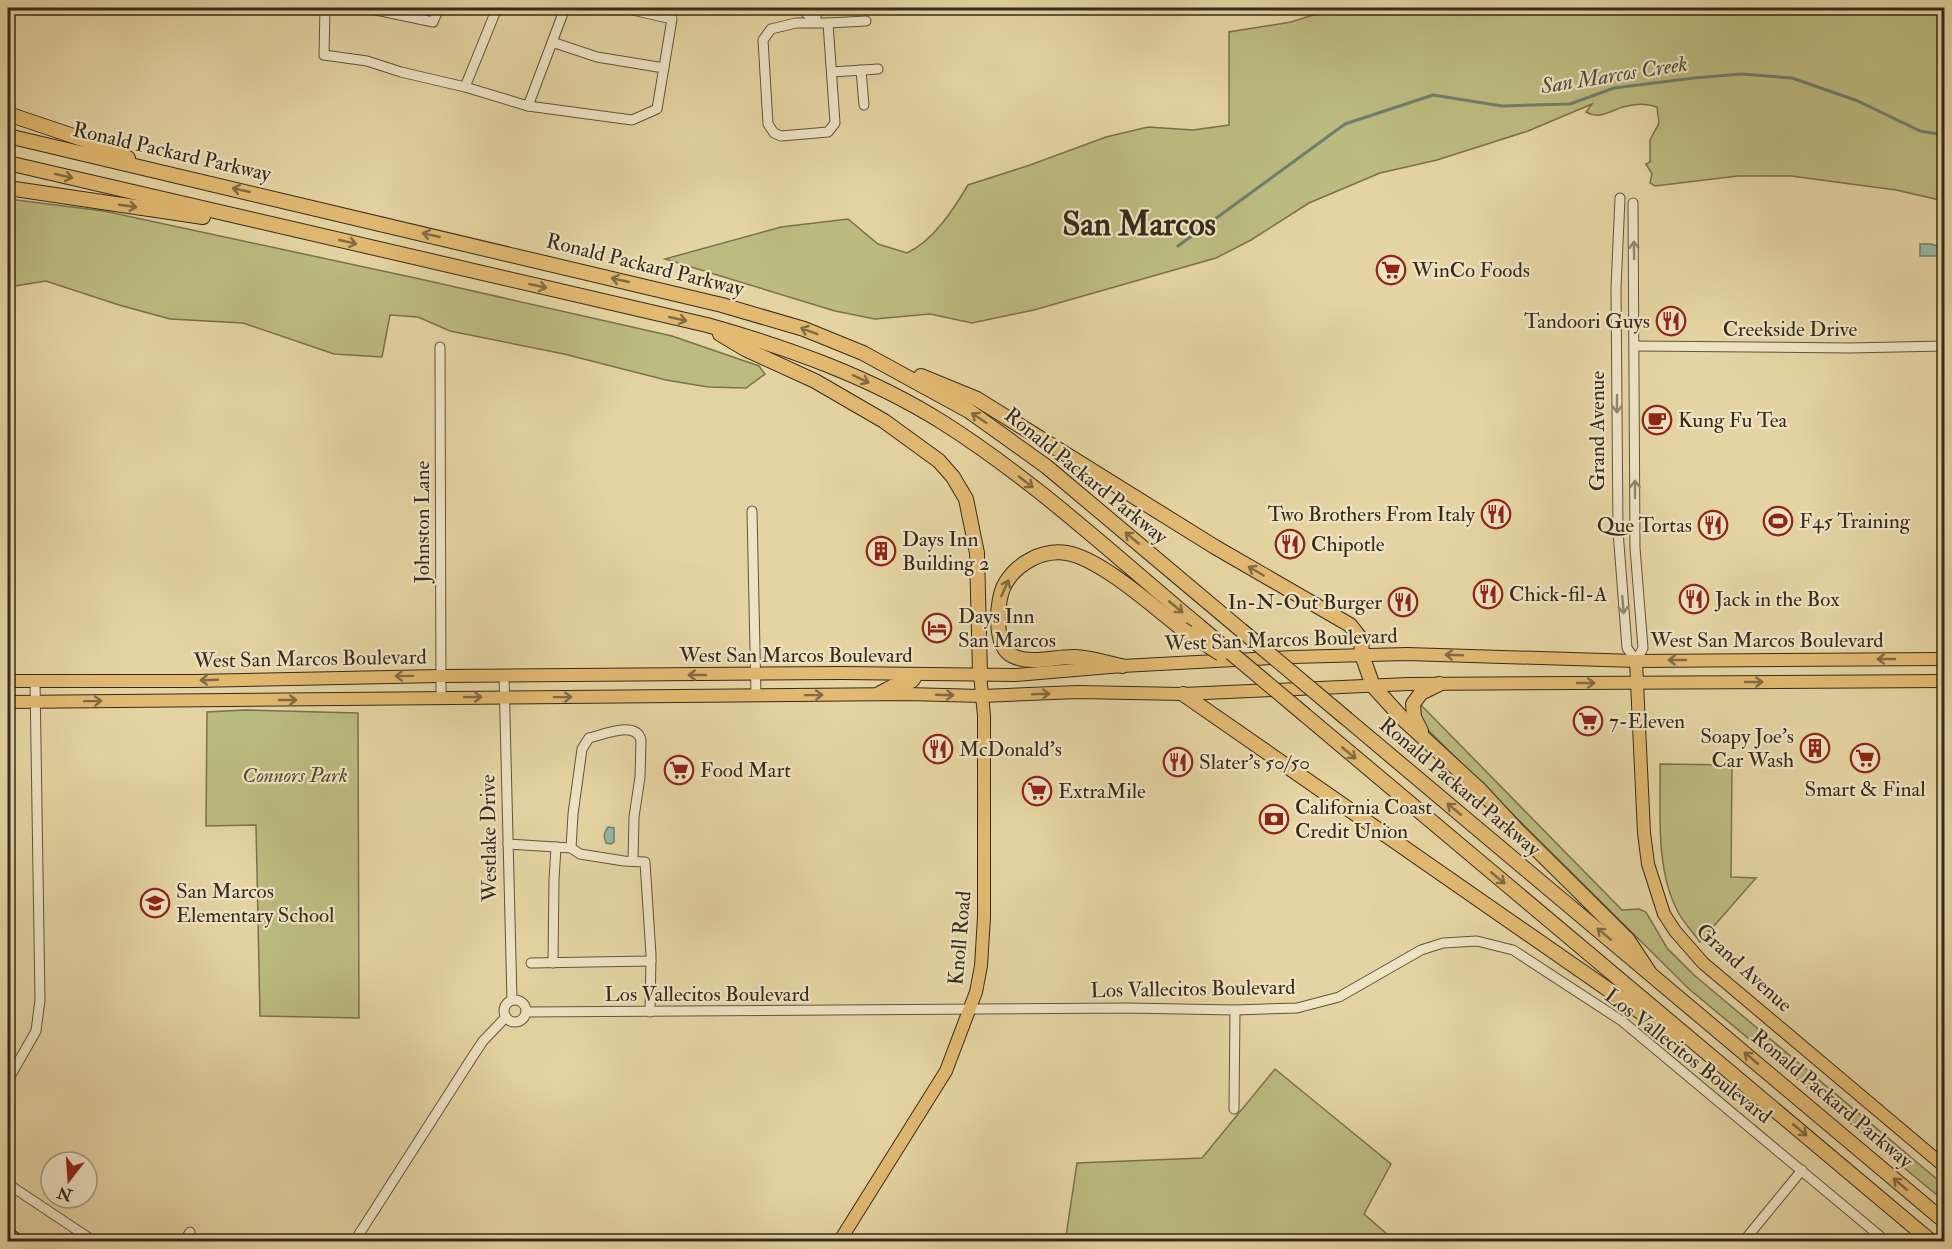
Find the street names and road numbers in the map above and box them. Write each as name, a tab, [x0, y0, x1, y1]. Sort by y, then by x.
street label: Ronald Packard Parkway	[70, 116, 275, 188]
street label: Ronald Packard Parkway	[543, 227, 747, 303]
street label: Creekside Drive	[1723, 316, 1858, 343]
street label: Grand Avenue	[1584, 371, 1611, 491]
street label: Ronald Packard Parkway	[999, 402, 1174, 551]
street label: Johnston Lane	[409, 460, 436, 584]
street label: West San Marcos Boulevard	[1163, 622, 1399, 658]
street label: West San Marcos Boulevard	[1649, 627, 1884, 654]
street label: West San Marcos Boulevard	[678, 642, 913, 669]
street label: West San Marcos Boulevard	[192, 643, 428, 675]
street label: Ronald Packard Parkway	[1374, 711, 1547, 863]
street label: Westlake Drive	[474, 774, 504, 903]
street label: Knoll Road	[942, 889, 978, 986]
street label: Grand Avenue	[1690, 918, 1798, 1018]
street label: Los Vallecitos Boulevard	[1090, 974, 1296, 1004]
street label: Los Vallecitos Boulevard	[604, 981, 810, 1008]
street label: Los Vallecitos Boulevard	[1599, 982, 1778, 1130]
street label: Ronald Packard Parkway	[1746, 1023, 1919, 1175]

